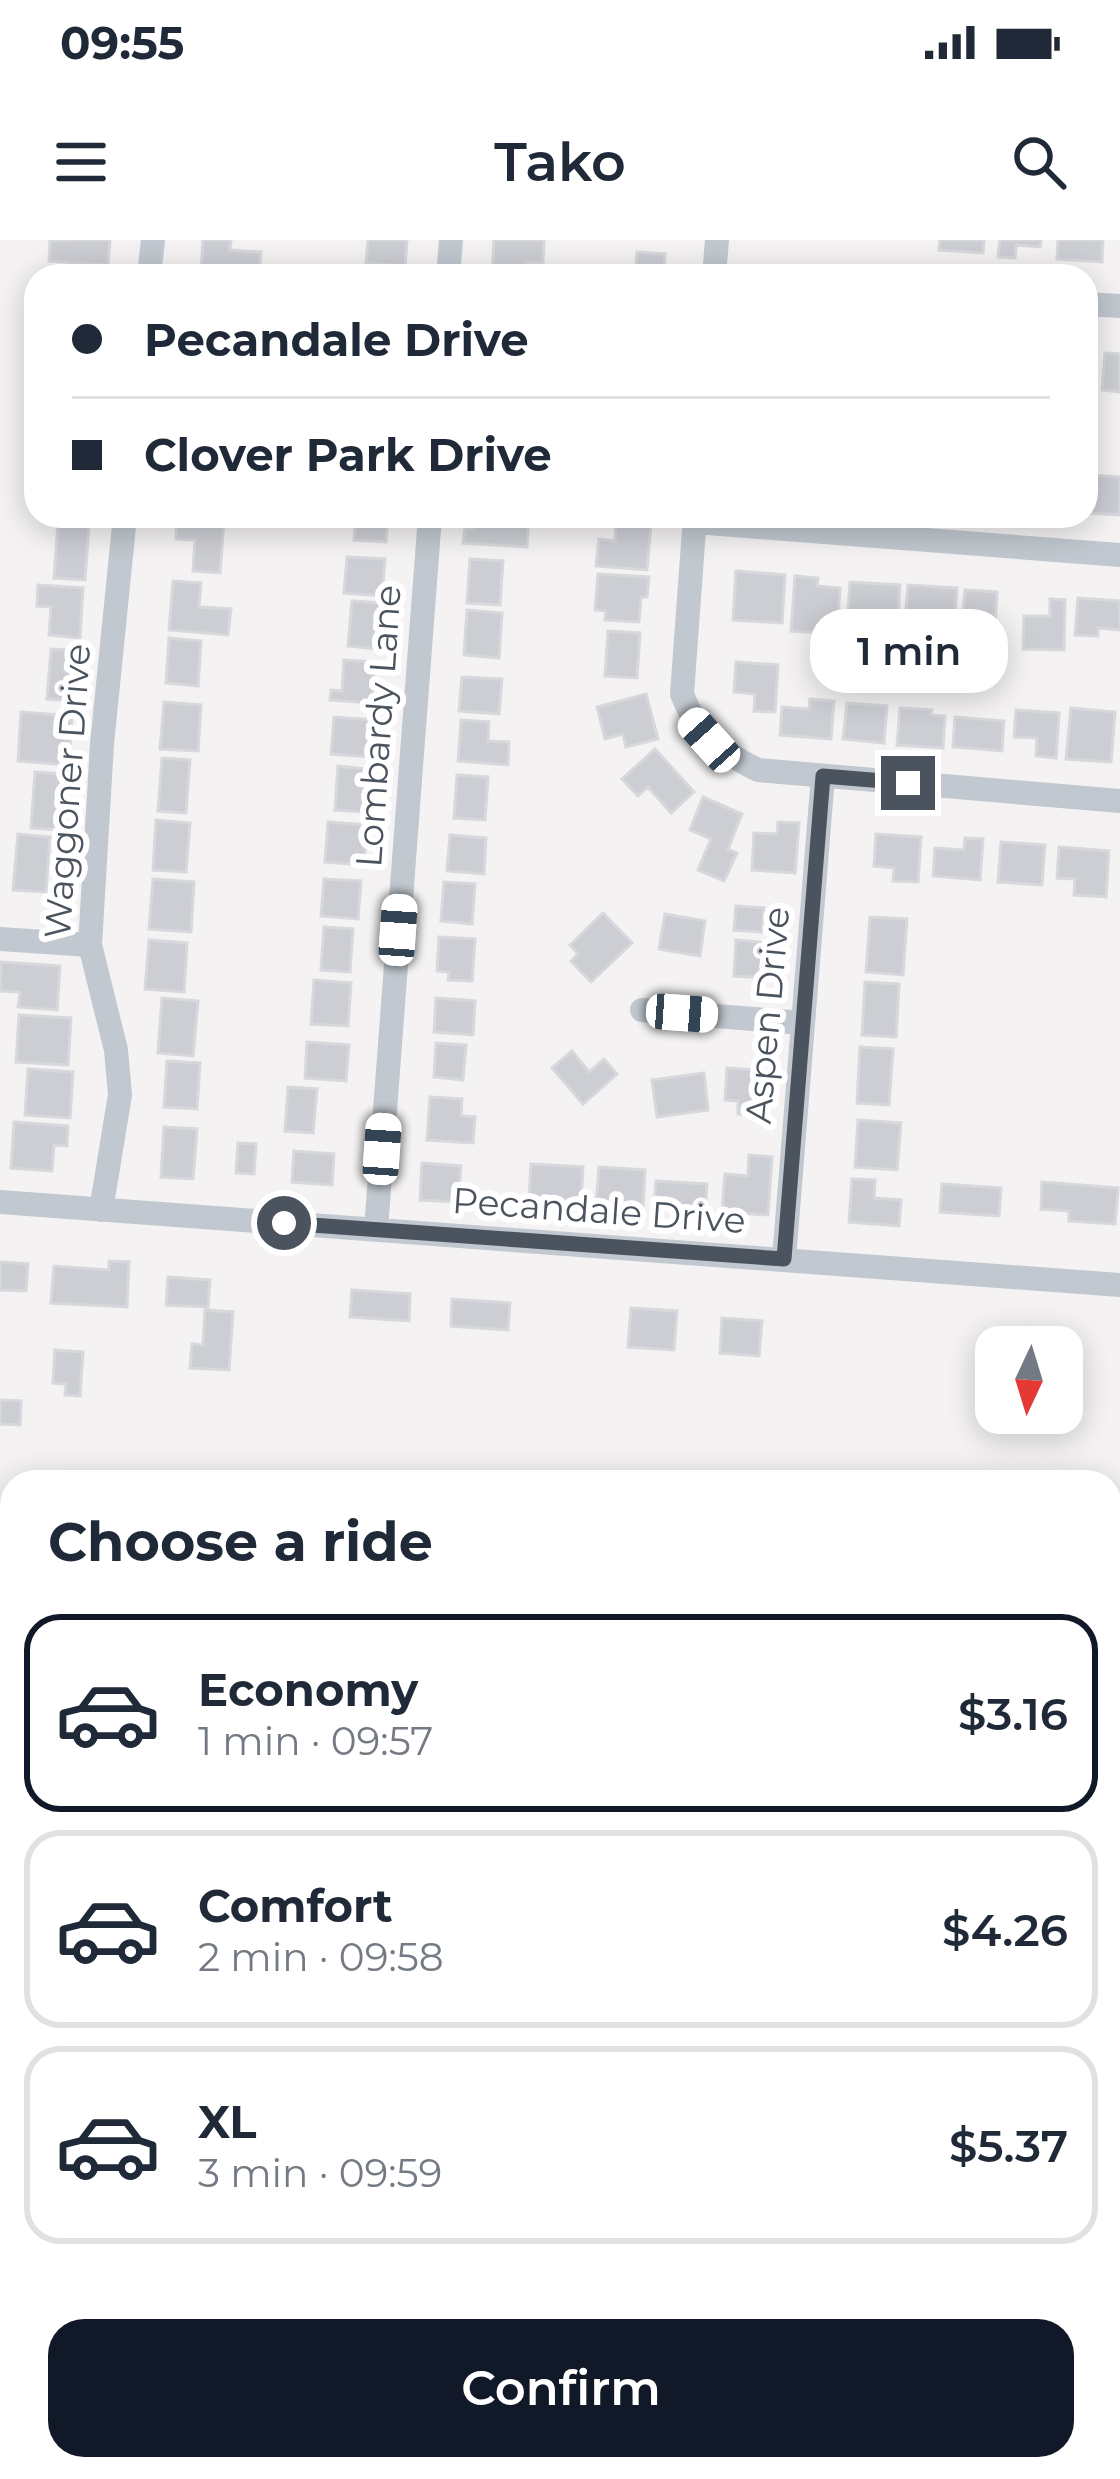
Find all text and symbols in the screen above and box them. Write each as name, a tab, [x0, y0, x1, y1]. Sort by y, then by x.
text: 09:55	[60, 15, 184, 70]
icon: menu	[48, 129, 114, 195]
text: Tako	[494, 129, 626, 195]
icon: search	[1006, 129, 1072, 195]
text: Pecandale Drive	[144, 312, 529, 367]
text: Clover Park Drive	[144, 427, 552, 482]
street label: Lombardy Lane	[346, 583, 410, 869]
callout: 1 min	[809, 609, 1007, 693]
text: 1 min	[857, 627, 961, 675]
street label: Waggoner Drive	[35, 642, 99, 940]
car	[672, 701, 746, 779]
route end	[881, 756, 935, 810]
car	[378, 893, 418, 967]
street label: Aspen Drive	[736, 905, 798, 1125]
car	[645, 993, 719, 1033]
car	[362, 1112, 402, 1186]
street label: Pecandale Drive	[451, 1178, 747, 1242]
route start	[257, 1196, 311, 1250]
north arrow	[975, 1326, 1083, 1434]
map controls	[975, 1326, 1083, 1434]
text: Choose a ride	[48, 1509, 433, 1575]
icon: car	[54, 1659, 162, 1767]
text: Economy	[198, 1662, 418, 1717]
text: $3.16	[958, 1686, 1068, 1741]
text: 1 min · 09:57	[198, 1717, 433, 1765]
icon: car	[54, 1875, 162, 1983]
text: Comfort	[198, 1878, 393, 1933]
text: $4.26	[942, 1902, 1068, 1957]
text: 2 min · 09:58	[198, 1933, 444, 1981]
icon: car	[54, 2091, 162, 2199]
text: XL	[198, 2094, 256, 2149]
text: $5.37	[949, 2118, 1068, 2173]
text: 3 min · 09:59	[198, 2149, 442, 2197]
button: Confirm	[48, 2319, 1074, 2457]

